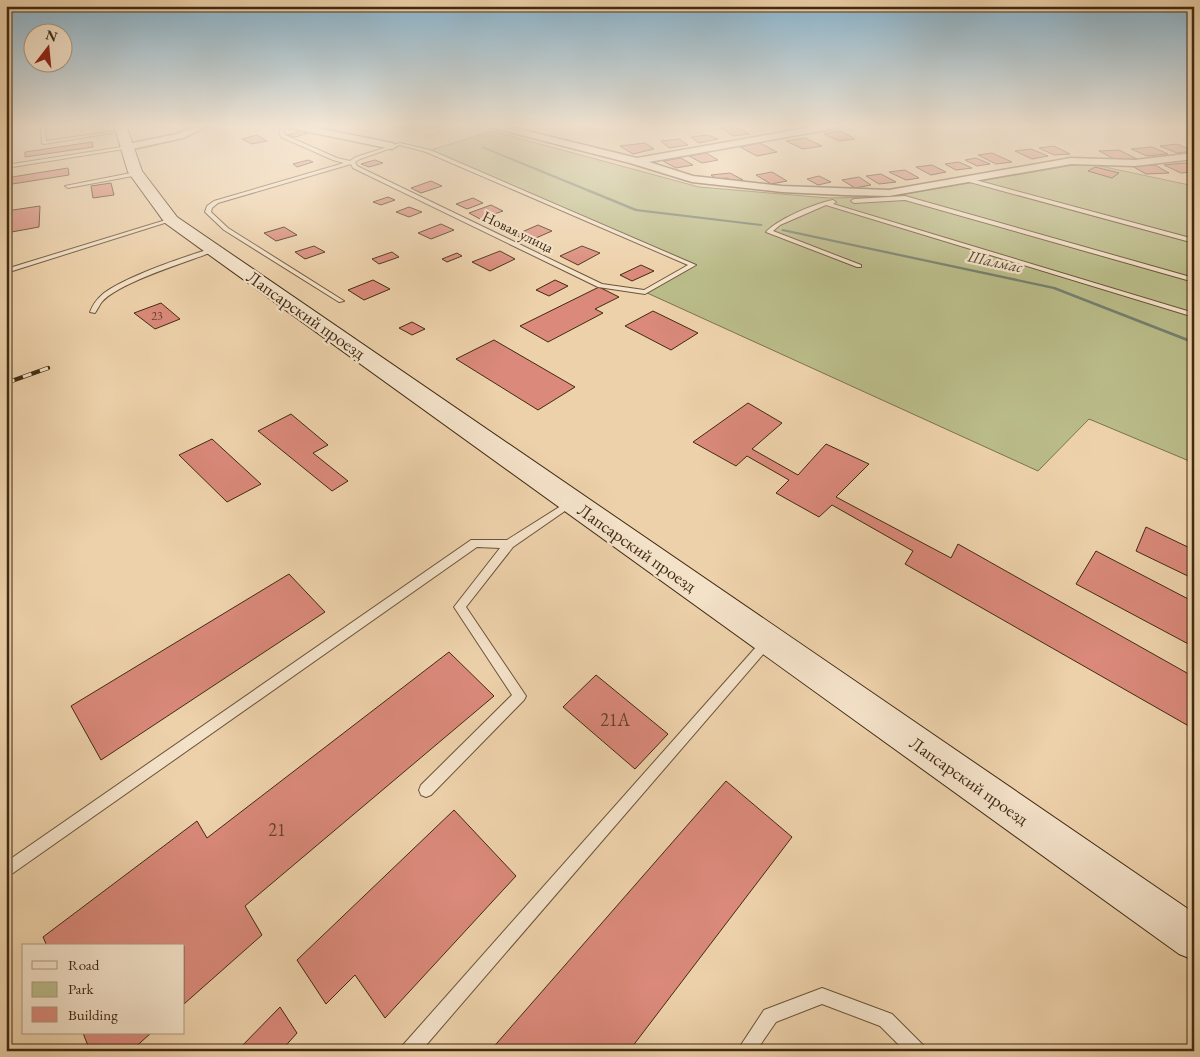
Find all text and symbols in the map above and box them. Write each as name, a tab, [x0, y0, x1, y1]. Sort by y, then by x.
north arrow	[22, 22, 72, 72]
text: N	[44, 25, 60, 46]
street label: Новая улица	[480, 206, 557, 257]
water label: Шалмас	[965, 245, 1025, 278]
street label: Лапсарский проезд	[242, 265, 370, 364]
house number: 23	[151, 308, 163, 324]
street label: Лапсарский проезд	[573, 498, 701, 597]
house number: 21А	[600, 708, 630, 731]
street label: Лапсарский проезд	[905, 731, 1033, 830]
house number: 21	[268, 818, 286, 841]
legend	[22, 944, 185, 1034]
text: Road	[68, 955, 100, 974]
text: Park	[68, 979, 95, 998]
text: Building	[68, 1005, 118, 1024]

